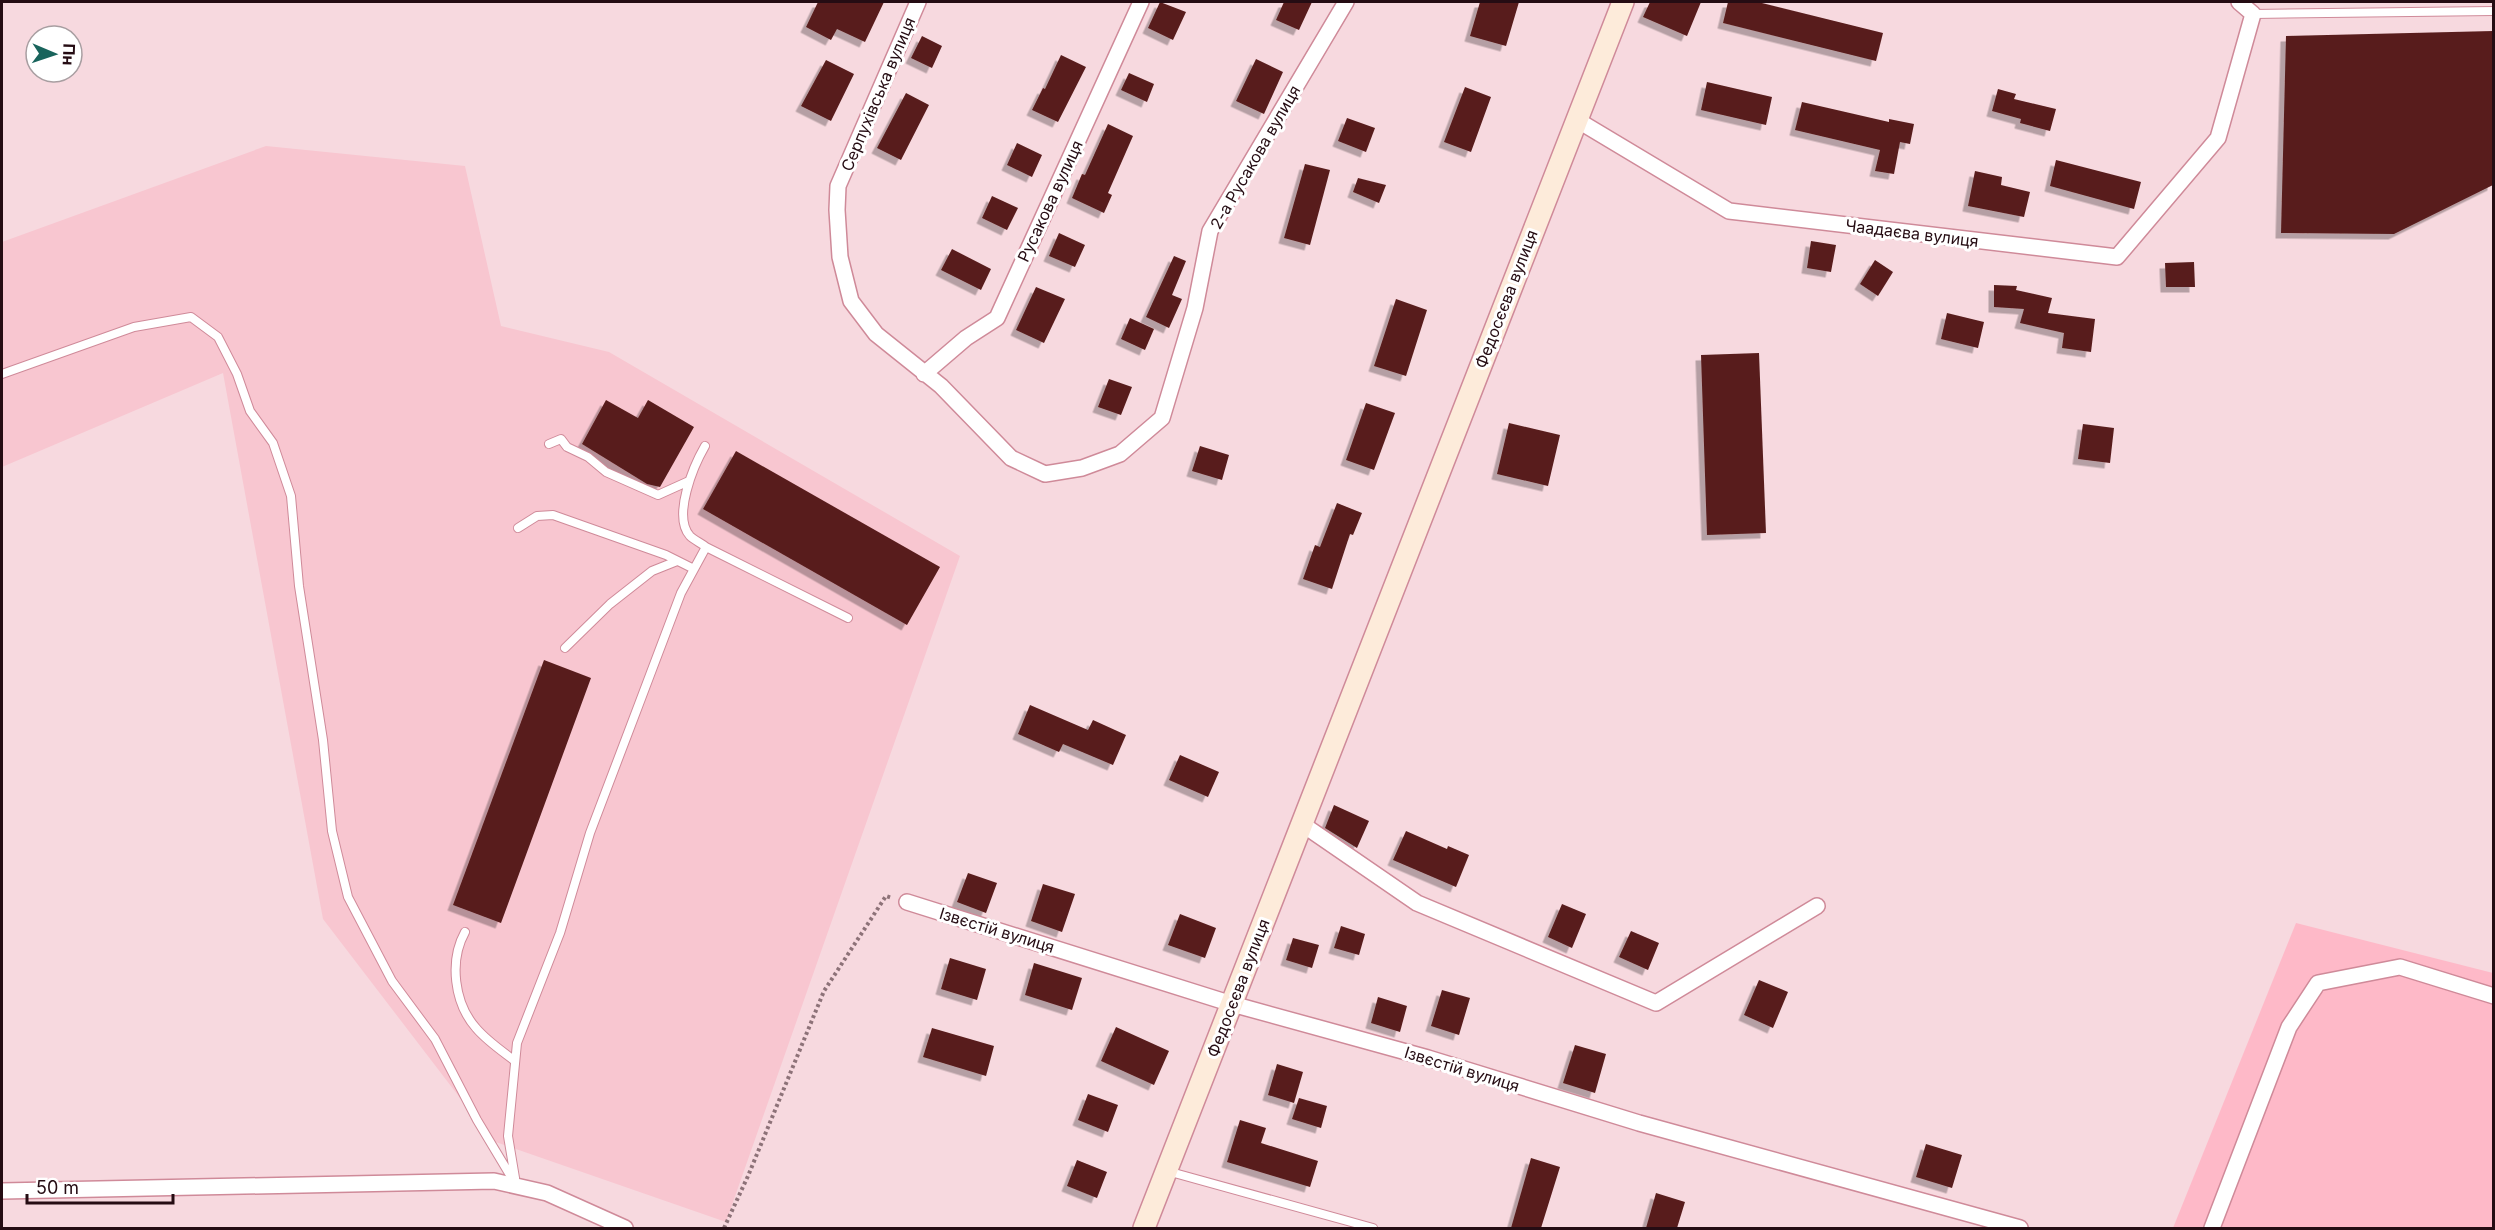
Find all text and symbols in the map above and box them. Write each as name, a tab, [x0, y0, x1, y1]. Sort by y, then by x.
street label: Серпухівська вулиця	[837, 14, 919, 174]
north arrow	[24, 24, 84, 84]
text: Пн	[59, 43, 79, 66]
street label: 2-а Русакова вулиця	[1206, 82, 1304, 232]
street label: Русакова вулиця	[1013, 137, 1087, 265]
street label: Чаадаєва вулиця	[1844, 215, 1980, 251]
street label: Федосєєва вулиця	[1470, 227, 1542, 371]
street label: Ізвєстій вулиця	[937, 903, 1057, 957]
street label: Федосєєва вулиця	[1202, 916, 1274, 1060]
street label: Ізвєстій вулиця	[1402, 1042, 1522, 1096]
scale bar	[27, 1167, 172, 1205]
text: 50 m	[36, 1177, 79, 1198]

